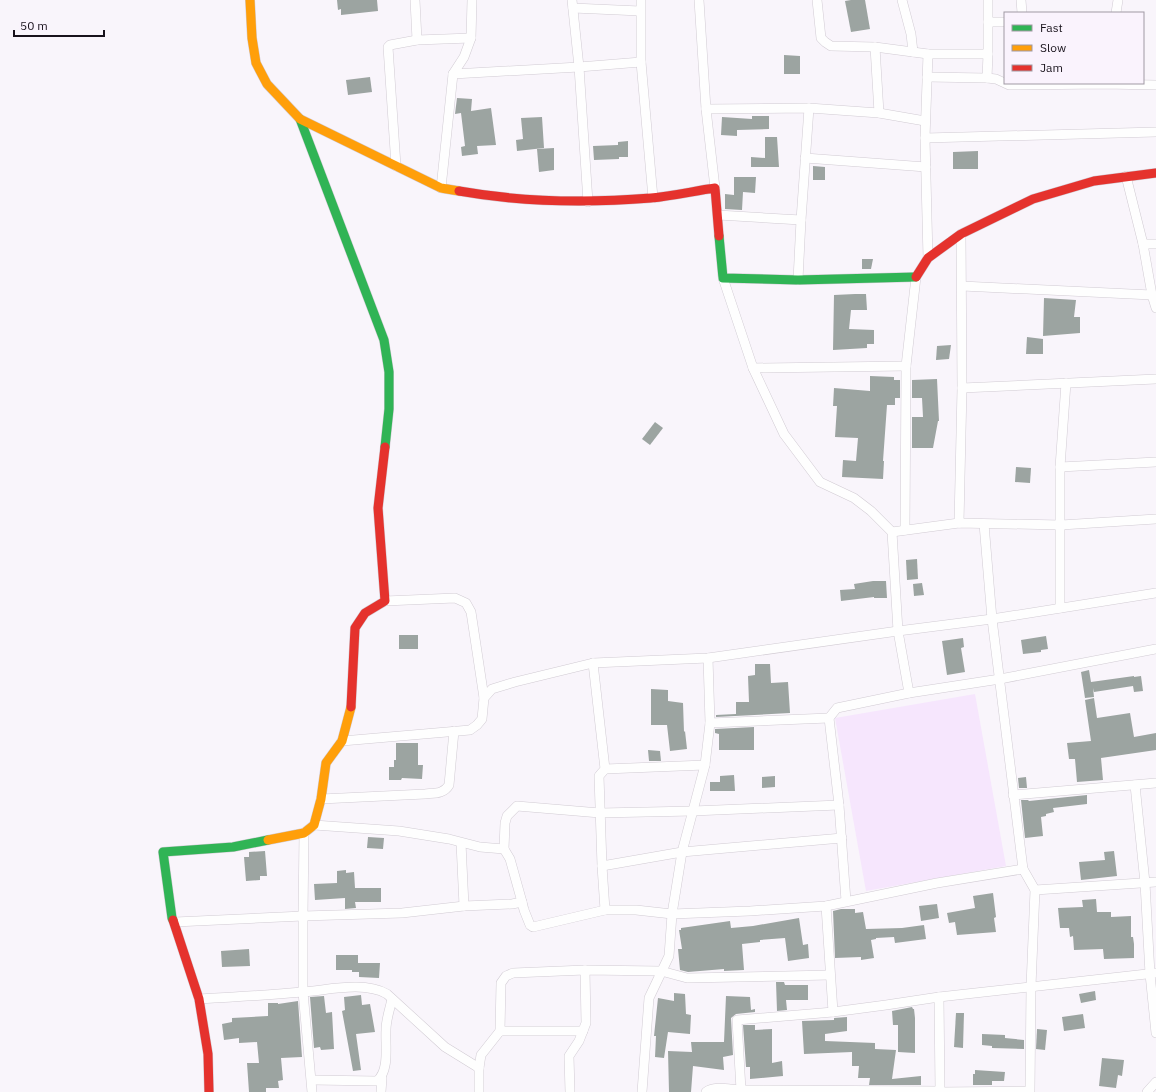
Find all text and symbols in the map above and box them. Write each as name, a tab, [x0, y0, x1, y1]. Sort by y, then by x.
scale bar	[14, 12, 104, 38]
legend	[1004, 12, 1144, 84]
text: 50 m	[20, 18, 48, 33]
text: Fast	[1040, 20, 1063, 35]
text: Slow	[1040, 40, 1066, 55]
text: Jam	[1040, 60, 1063, 75]

